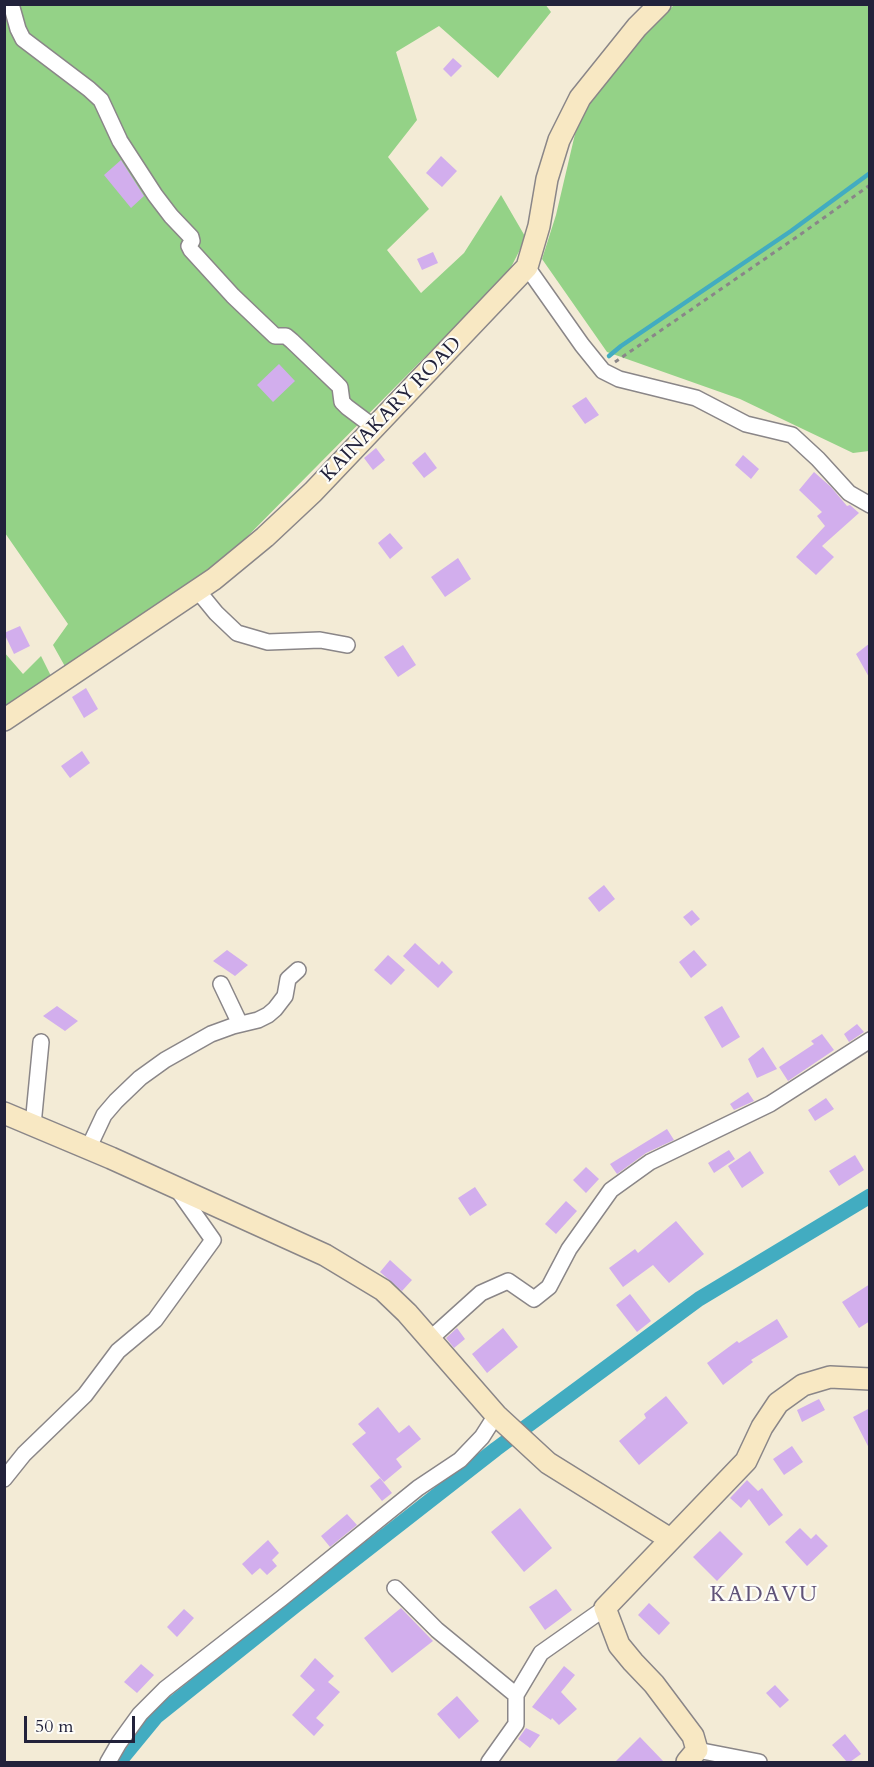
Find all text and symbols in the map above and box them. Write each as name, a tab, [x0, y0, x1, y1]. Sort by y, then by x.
street label: KAINAKARY ROAD	[317, 333, 467, 487]
district label: KADAVU	[710, 1583, 818, 1609]
scale bar	[27, 1704, 138, 1742]
text: 50 m	[35, 1714, 74, 1739]

